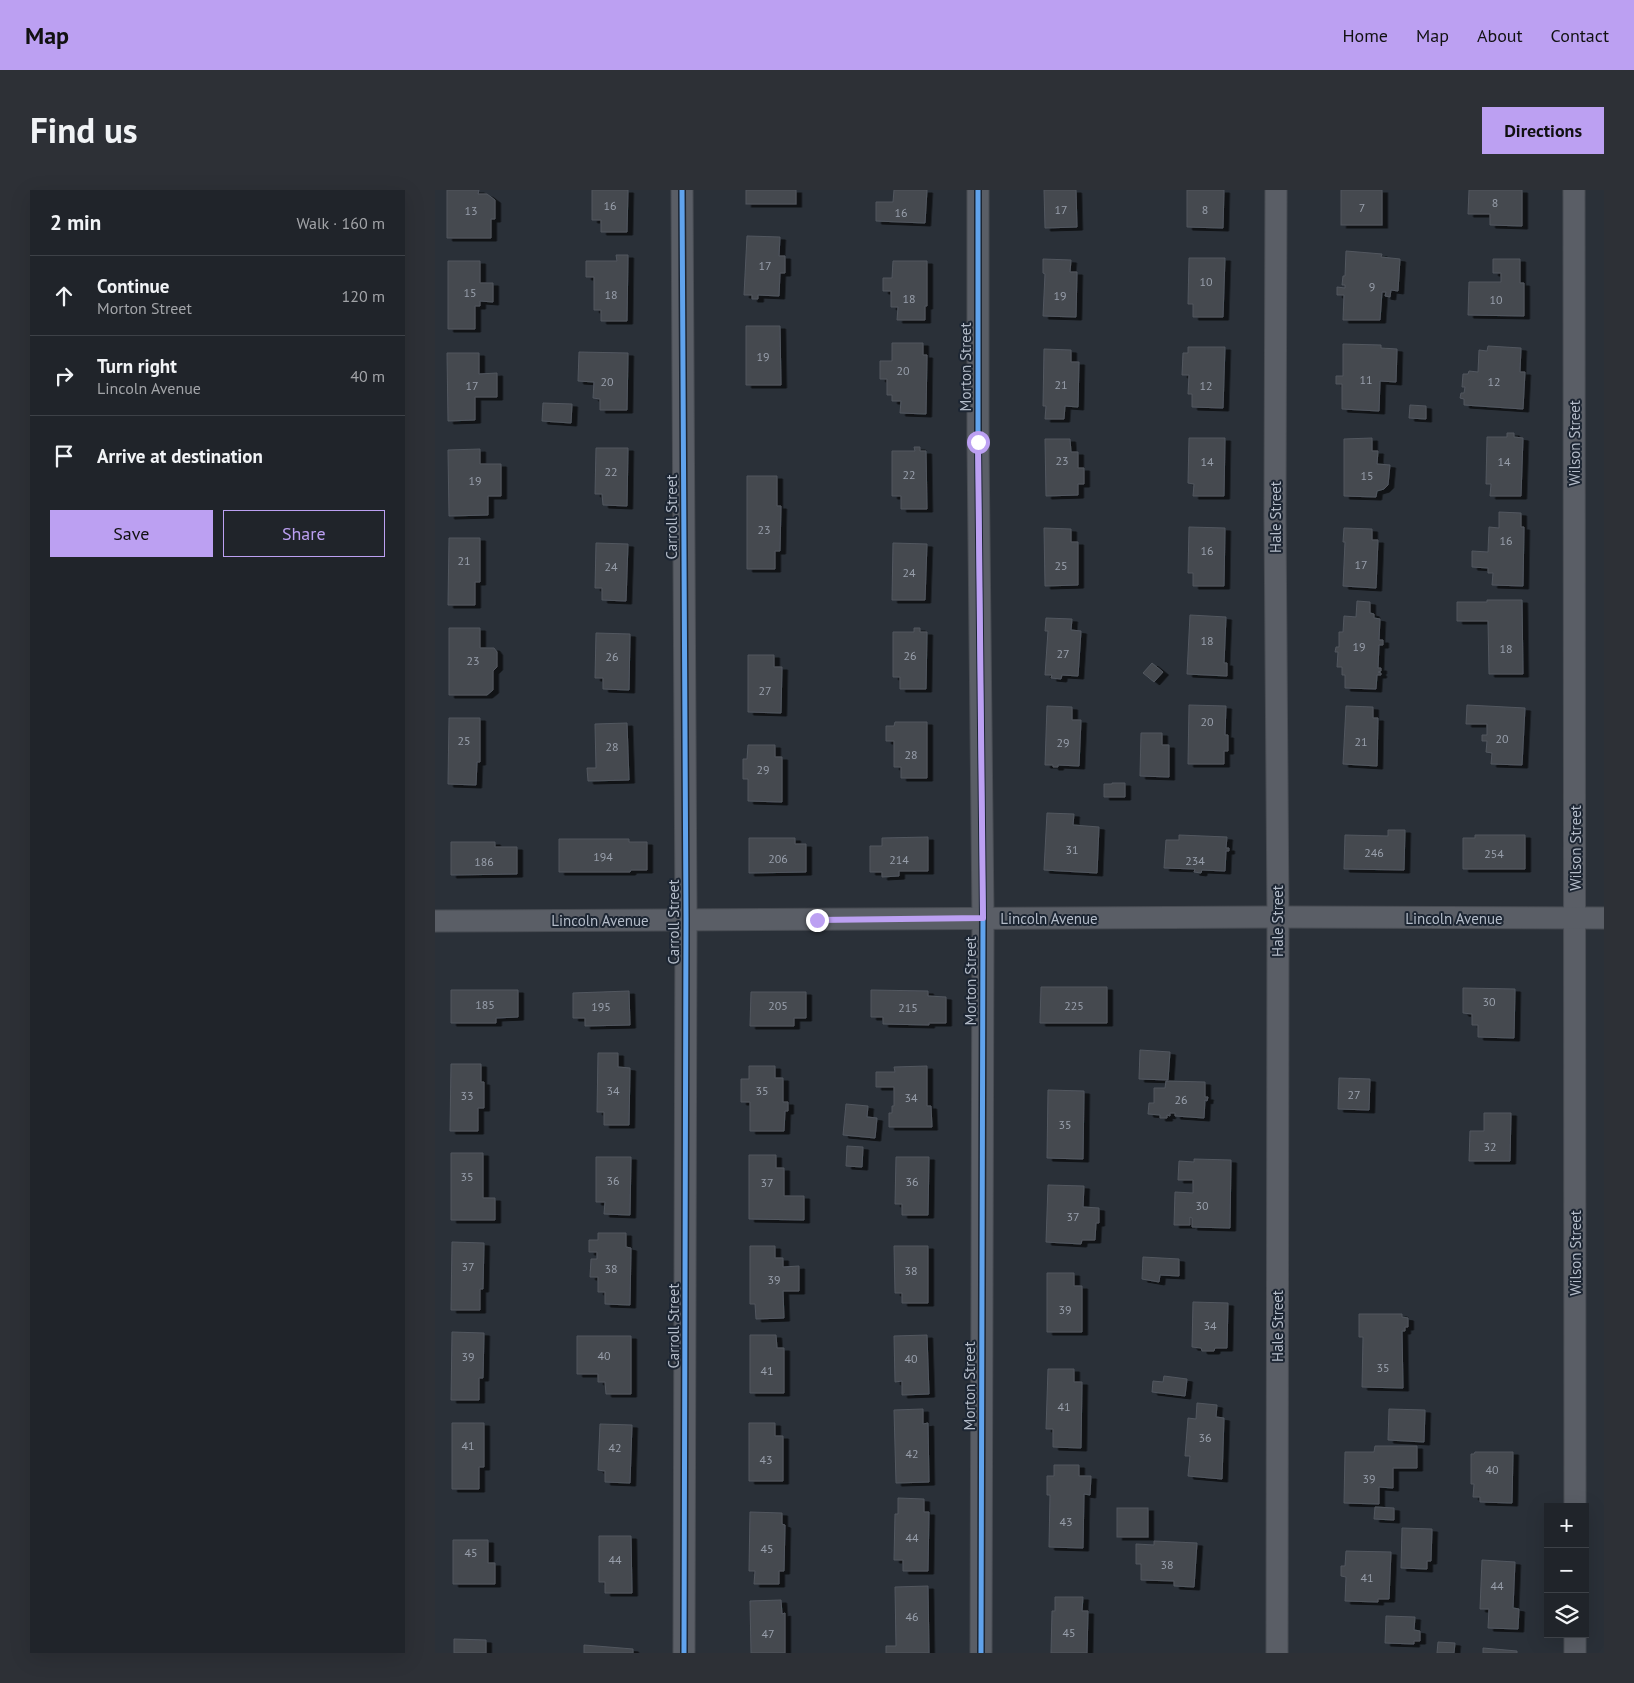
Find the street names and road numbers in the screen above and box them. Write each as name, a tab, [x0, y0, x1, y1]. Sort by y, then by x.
street label: Morton Street	[956, 323, 975, 411]
street label: Wilson Street	[1565, 400, 1584, 486]
street label: Carroll Street	[662, 474, 681, 560]
street label: Hale Street	[1266, 481, 1285, 553]
street label: Wilson Street	[1566, 805, 1585, 891]
street label: Carroll Street	[664, 879, 683, 965]
street label: Hale Street	[1268, 885, 1287, 957]
street label: Lincoln Avenue	[1000, 909, 1098, 928]
street label: Lincoln Avenue	[1405, 909, 1503, 928]
street label: Lincoln Avenue	[551, 911, 649, 930]
street label: Morton Street	[961, 937, 980, 1025]
street label: Wilson Street	[1566, 1210, 1585, 1296]
street label: Carroll Street	[664, 1283, 683, 1369]
street label: Hale Street	[1268, 1290, 1287, 1362]
street label: Morton Street	[960, 1342, 979, 1430]

